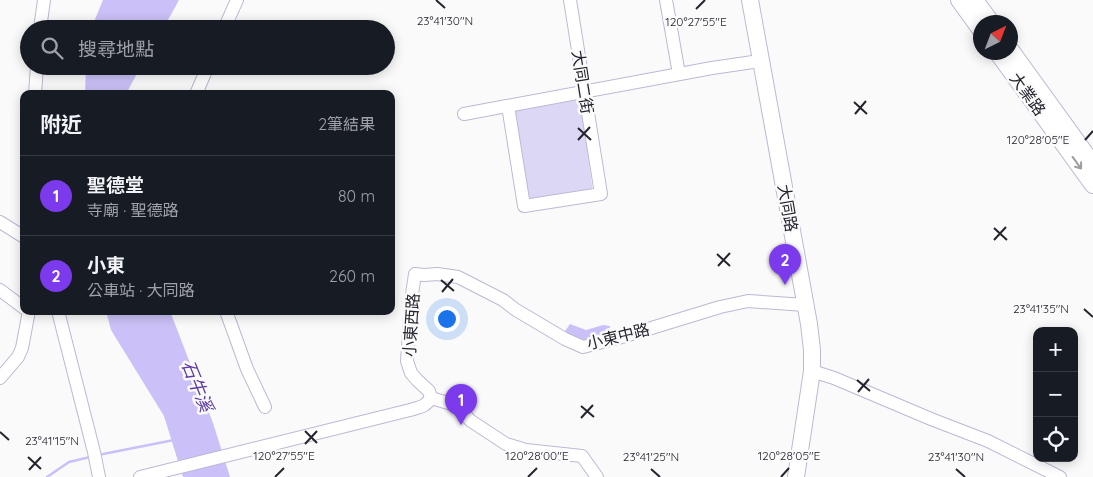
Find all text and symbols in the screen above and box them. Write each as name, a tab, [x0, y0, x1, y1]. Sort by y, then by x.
text: 23°41'30"N	[417, 13, 473, 28]
text: 120°27'55"E	[665, 14, 727, 29]
north arrow	[973, 15, 1018, 60]
search box	[20, 20, 395, 75]
icon: search	[38, 34, 66, 62]
text: 搜尋地點	[78, 37, 154, 61]
street label: 大同二街	[568, 49, 598, 115]
street label: 大業路	[1006, 69, 1050, 119]
text: 附近	[40, 111, 82, 137]
text: 2筆結果	[318, 114, 375, 134]
text: 120°28'05"E	[1007, 132, 1070, 147]
one-way arrow	[1072, 156, 1082, 170]
text: 聖德堂	[87, 173, 144, 197]
street label: 大同路	[774, 183, 802, 233]
text: 1	[53, 186, 59, 206]
text: 80 m	[338, 186, 375, 206]
text: 寺廟 · 聖德路	[87, 200, 179, 220]
pin: 2	[769, 244, 801, 285]
text: 小東	[87, 253, 125, 277]
text: 2	[51, 266, 61, 286]
text: 260 m	[329, 266, 375, 286]
text: 公車站 · 大同路	[87, 280, 195, 300]
street label: 小東西路	[399, 292, 423, 358]
text: 23°41'35"N	[1013, 301, 1069, 316]
your location	[434, 306, 460, 332]
street label: 小東中路	[585, 319, 651, 353]
map controls	[1033, 327, 1078, 462]
button: +	[1033, 327, 1078, 372]
water label: 石牛溪	[177, 356, 219, 418]
button: −	[1033, 372, 1078, 417]
pin: 1	[445, 384, 477, 425]
button: locate	[1033, 417, 1078, 462]
text: 23°41'15"N	[25, 433, 79, 448]
text: 120°27'55"E	[253, 448, 315, 463]
text: 120°28'00"E	[505, 448, 569, 463]
text: 120°28'05"E	[758, 448, 821, 463]
text: 23°41'25"N	[623, 449, 679, 464]
text: 23°41'30"N	[928, 449, 984, 464]

